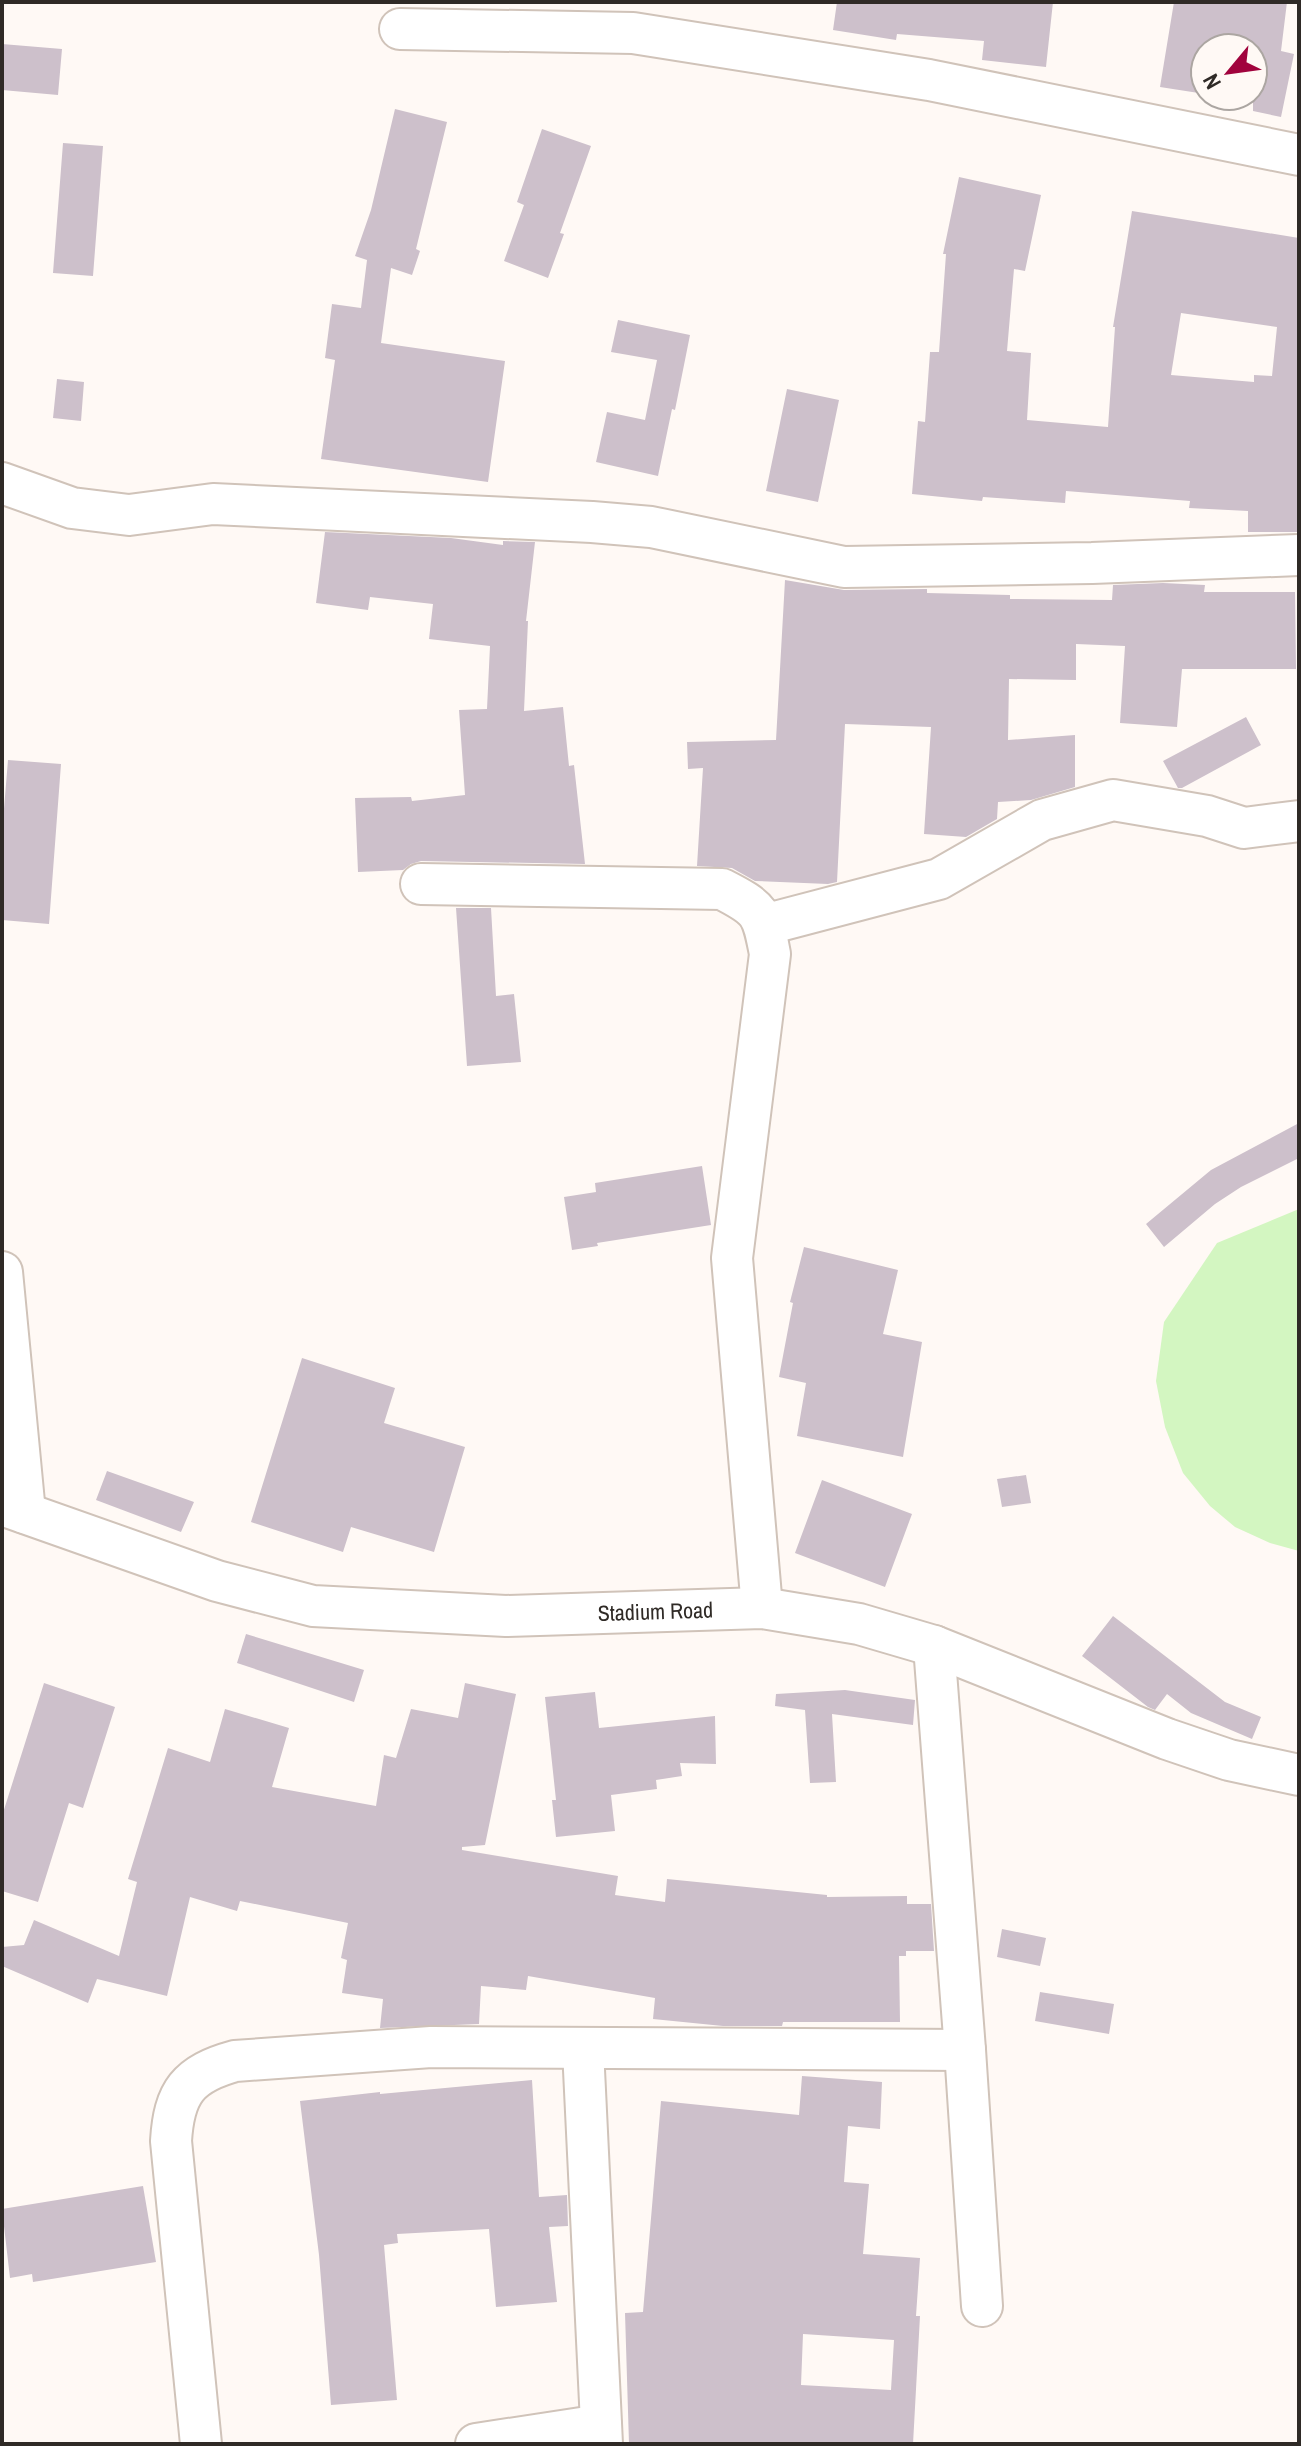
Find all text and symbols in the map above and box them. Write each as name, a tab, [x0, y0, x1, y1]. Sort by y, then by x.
north arrow	[1189, 32, 1269, 112]
text: N	[1195, 69, 1228, 95]
street label: Stadium Road	[597, 1595, 714, 1628]

